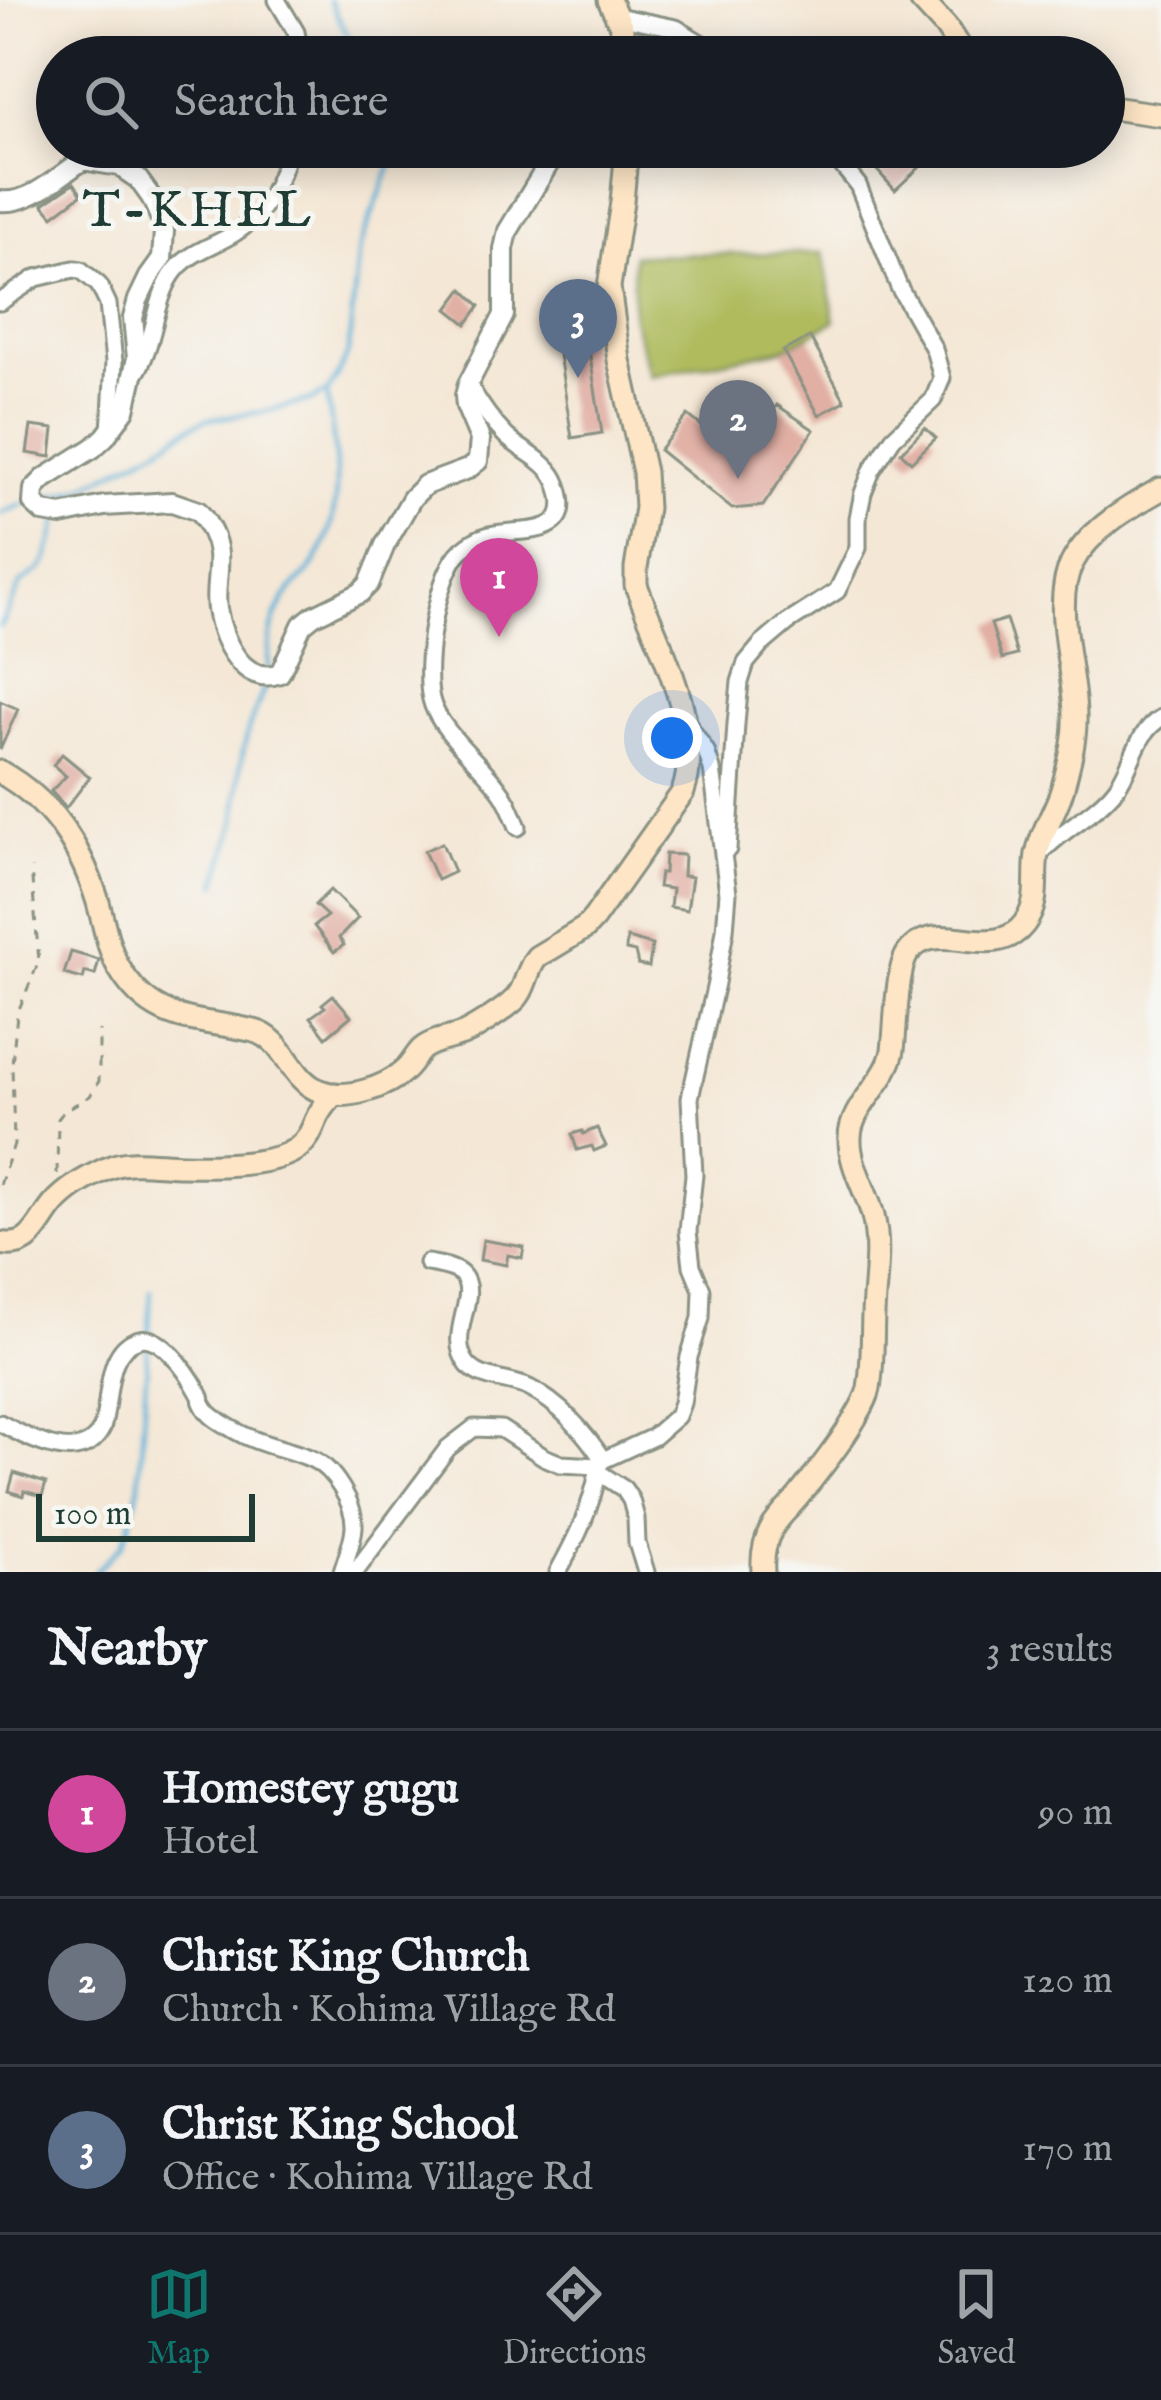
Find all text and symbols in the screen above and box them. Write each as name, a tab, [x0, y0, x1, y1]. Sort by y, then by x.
search box	[36, 36, 1125, 168]
icon: search	[78, 69, 144, 135]
text: Search here	[174, 74, 388, 131]
district label: T-KHEL	[82, 180, 314, 245]
pin: 3	[539, 279, 617, 378]
pin: 2	[699, 380, 777, 479]
pin: 1	[460, 538, 538, 637]
your location	[642, 708, 702, 768]
scale bar	[36, 1488, 255, 1541]
text: 100 m	[54, 1494, 131, 1536]
text: Nearby	[48, 1618, 207, 1683]
text: 3 results	[986, 1626, 1113, 1675]
text: Homestey gugu	[162, 1761, 459, 1818]
text: 1	[80, 1789, 94, 1838]
text: 90 m	[1038, 1789, 1113, 1838]
text: Hotel	[162, 1818, 258, 1867]
text: Christ King Church	[162, 1929, 530, 1986]
text: 2	[78, 1957, 96, 2006]
text: 120 m	[1022, 1957, 1113, 2006]
text: Church · Kohima Village Rd	[162, 1986, 616, 2035]
text: Christ King School	[162, 2097, 517, 2154]
text: 3	[80, 2125, 94, 2174]
text: 170 m	[1022, 2125, 1113, 2174]
text: Office · Kohima Village Rd	[162, 2154, 593, 2203]
tab: Map	[146, 2261, 212, 2375]
tab: Directions	[503, 2261, 646, 2375]
tab: Saved	[937, 2261, 1015, 2375]

